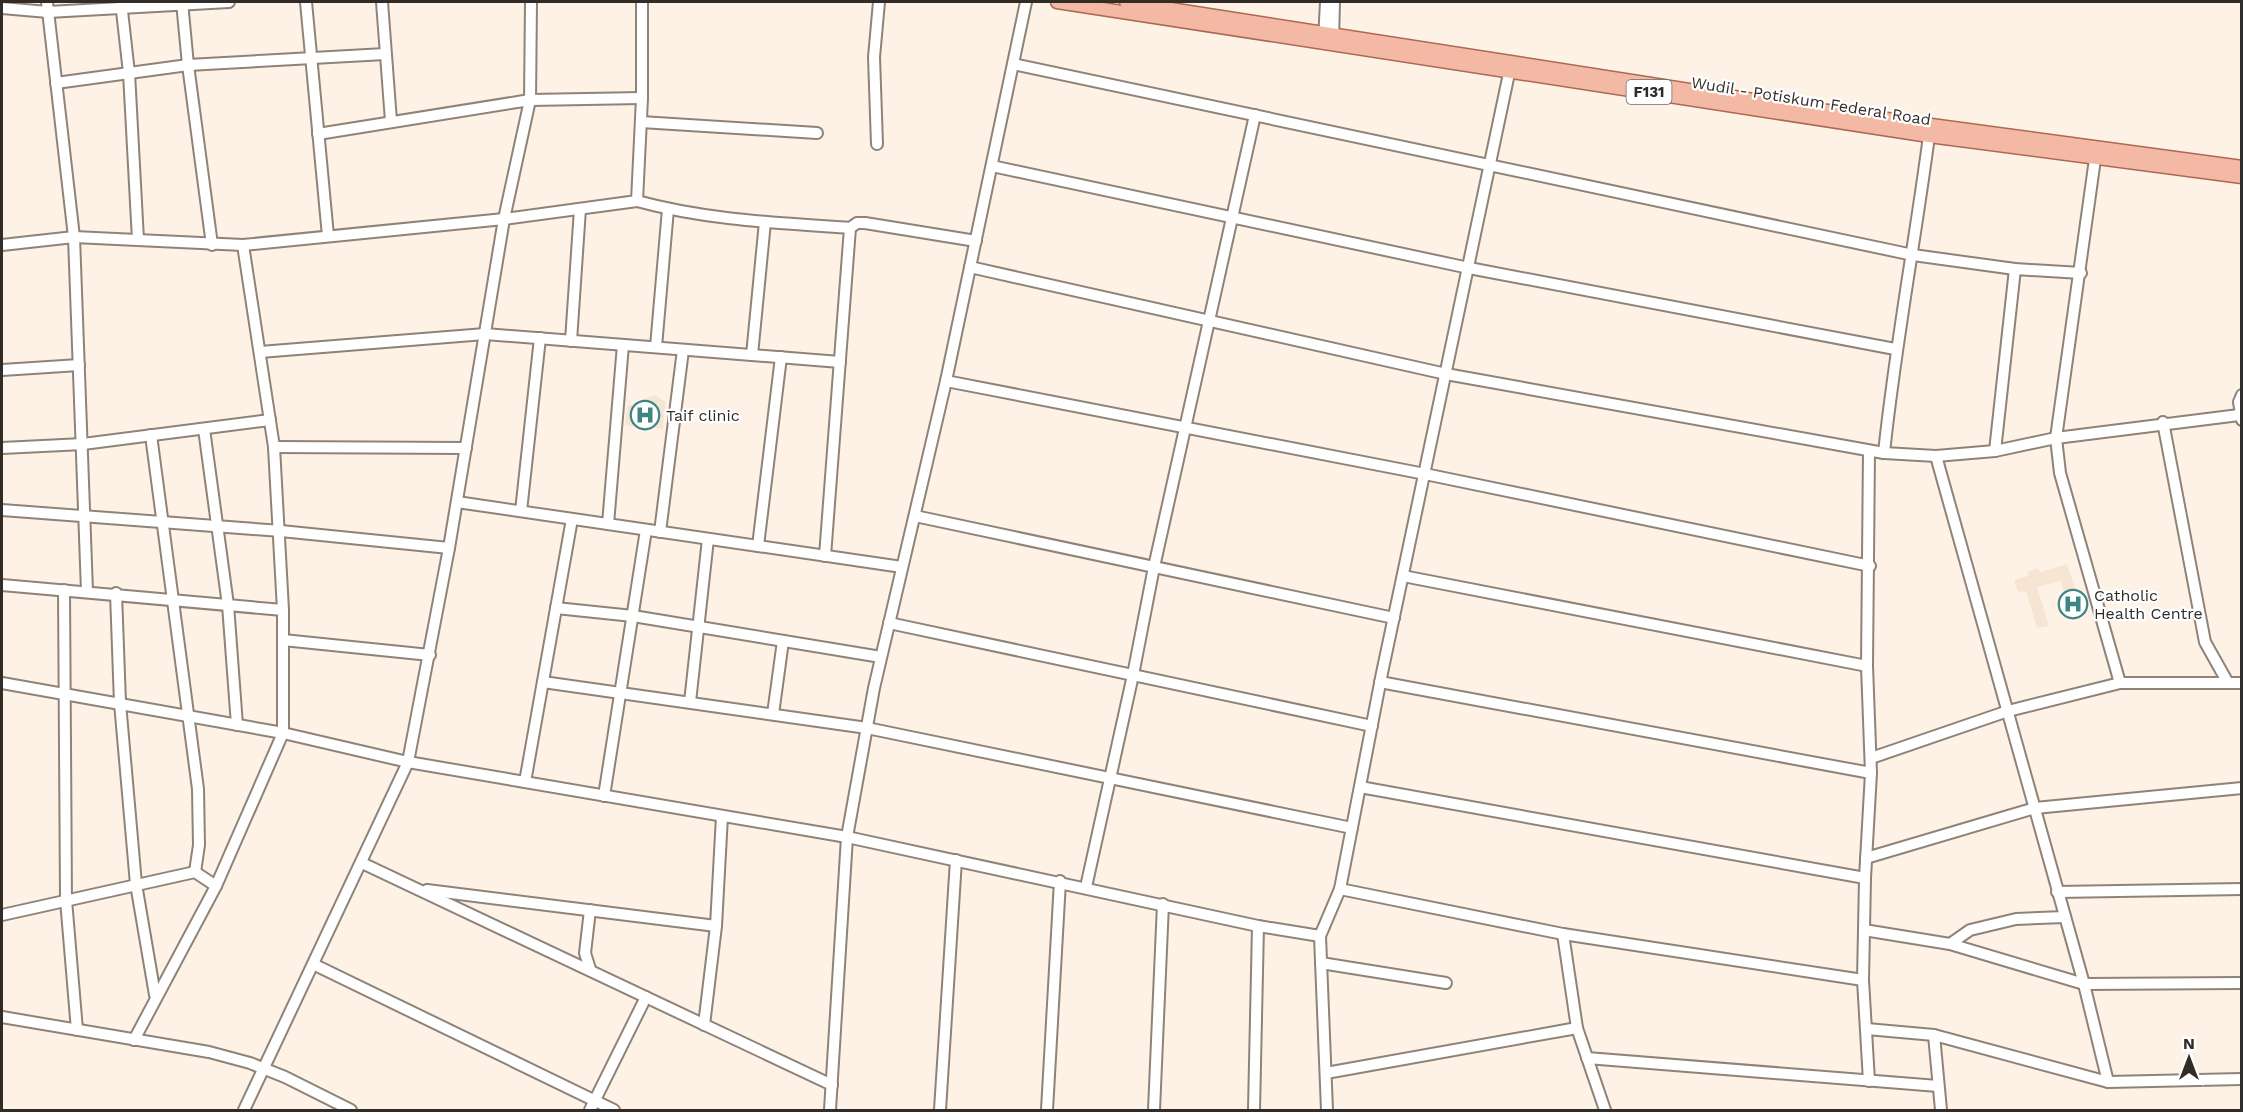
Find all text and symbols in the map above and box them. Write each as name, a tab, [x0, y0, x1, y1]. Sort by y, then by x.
street label: Wudil - Potiskum Federal Road	[1690, 73, 1932, 129]
road number: F131	[1626, 80, 1672, 104]
hospital icon: Taif clinic	[629, 399, 661, 431]
place label: Taif clinic	[666, 406, 740, 425]
place label: Catholic Health Centre	[2094, 586, 2203, 623]
hospital icon: Catholic Health Centre	[2057, 588, 2089, 620]
north arrow	[2159, 1028, 2219, 1088]
text: N	[2183, 1034, 2195, 1053]

